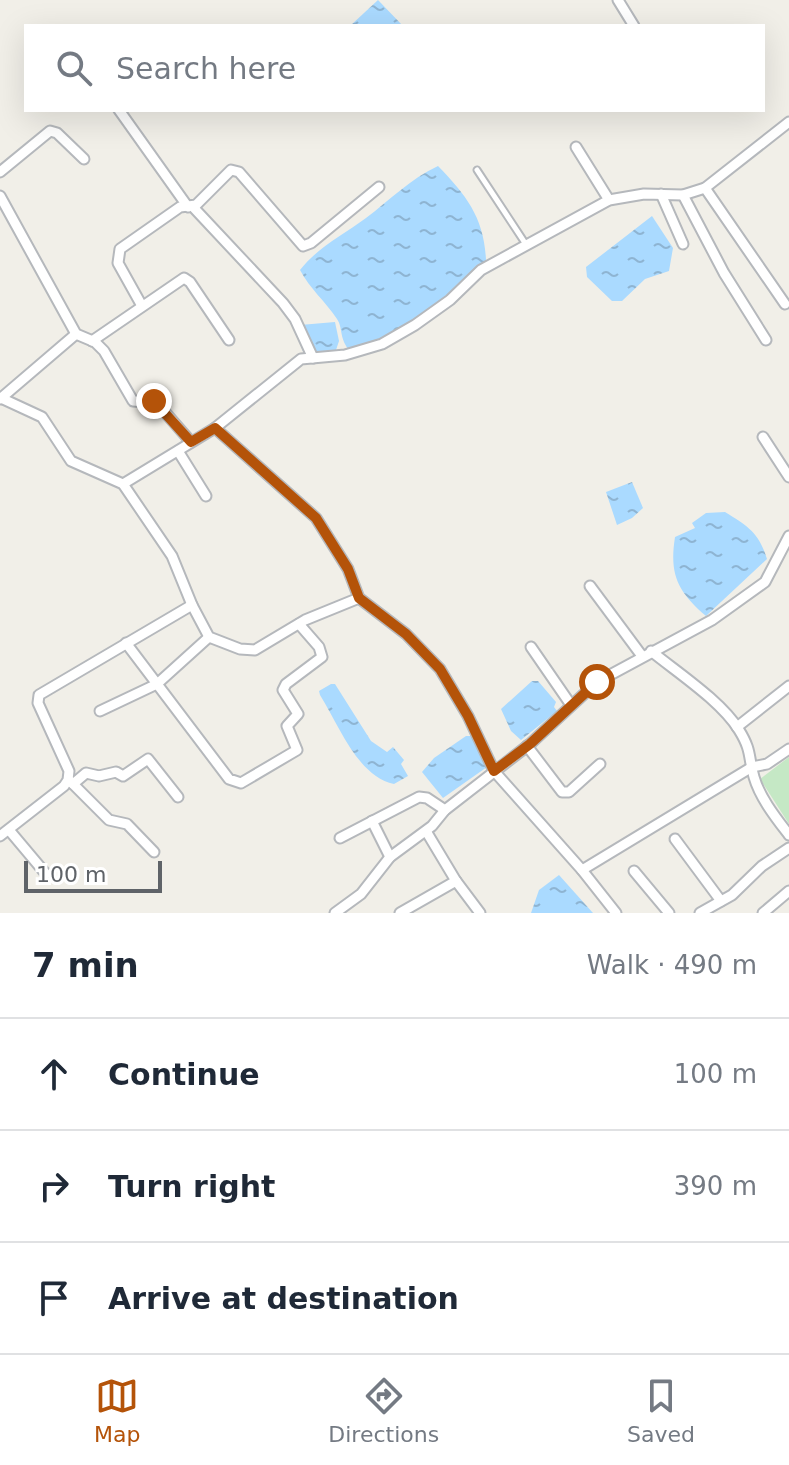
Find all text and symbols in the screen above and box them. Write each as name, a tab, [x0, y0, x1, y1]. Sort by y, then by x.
search box	[24, 24, 765, 112]
icon: search	[52, 46, 96, 90]
text: Search here	[116, 51, 296, 86]
route end	[136, 383, 172, 419]
route start	[579, 664, 615, 700]
scale bar	[24, 857, 162, 893]
text: 100 m	[36, 862, 106, 887]
text: 7 min	[32, 945, 139, 985]
text: Walk · 490 m	[587, 950, 757, 980]
icon: ahead	[32, 1052, 76, 1096]
text: Continue	[108, 1057, 260, 1092]
text: 100 m	[674, 1059, 757, 1089]
icon: right	[32, 1164, 76, 1208]
text: Turn right	[108, 1169, 275, 1204]
text: 390 m	[674, 1171, 757, 1201]
icon: arrive	[32, 1276, 76, 1320]
text: Arrive at destination	[108, 1281, 459, 1316]
tab: Map	[94, 1374, 140, 1447]
tab: Directions	[328, 1374, 439, 1447]
tab: Saved	[627, 1374, 695, 1447]

